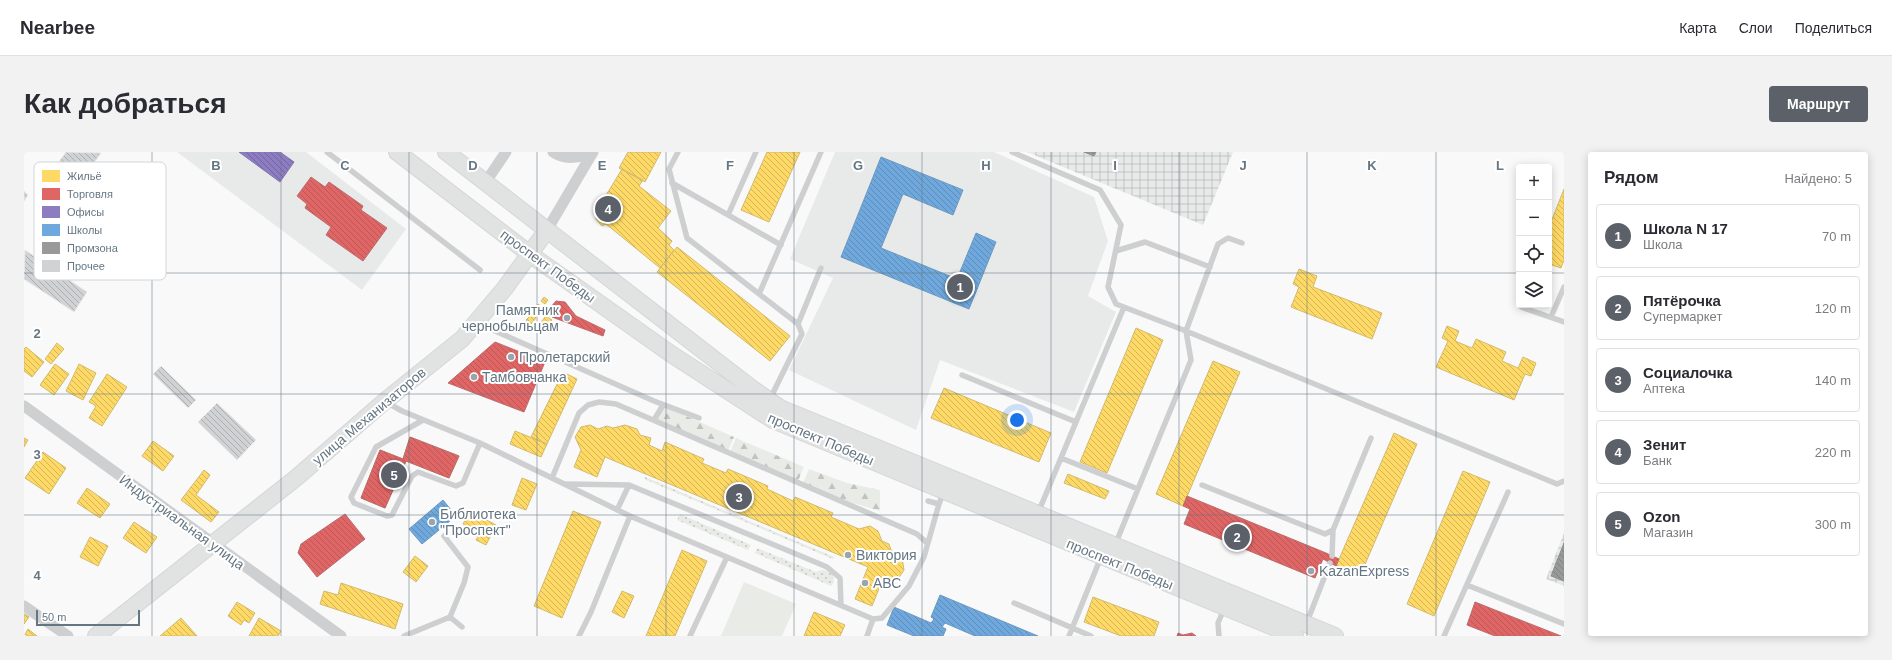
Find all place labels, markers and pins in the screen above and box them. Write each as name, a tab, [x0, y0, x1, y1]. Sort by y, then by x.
pin: 4	[595, 194, 621, 224]
pin: 1	[947, 272, 973, 302]
place label: Памятник чернобыльцам	[462, 302, 560, 334]
marker: Памятник чернобыльцам	[562, 313, 572, 323]
place label: Пролетарский	[519, 349, 610, 365]
marker: Пролетарский	[506, 352, 516, 362]
place label: Тамбовчанка	[482, 369, 567, 385]
marker: Тамбовчанка	[469, 372, 479, 382]
pin: 5	[381, 460, 407, 490]
pin: 3	[726, 482, 752, 512]
place label: Библиотека "Проспект"	[440, 506, 516, 538]
marker: Библиотека "Проспект"	[427, 517, 437, 527]
pin: 2	[1224, 522, 1250, 552]
place label: Виктория	[856, 547, 917, 563]
marker: Виктория	[843, 550, 853, 560]
place label: KazanExpress	[1319, 563, 1409, 579]
marker: KazanExpress	[1306, 566, 1316, 576]
place label: АВС	[873, 575, 901, 591]
marker: АВС	[860, 578, 870, 588]

